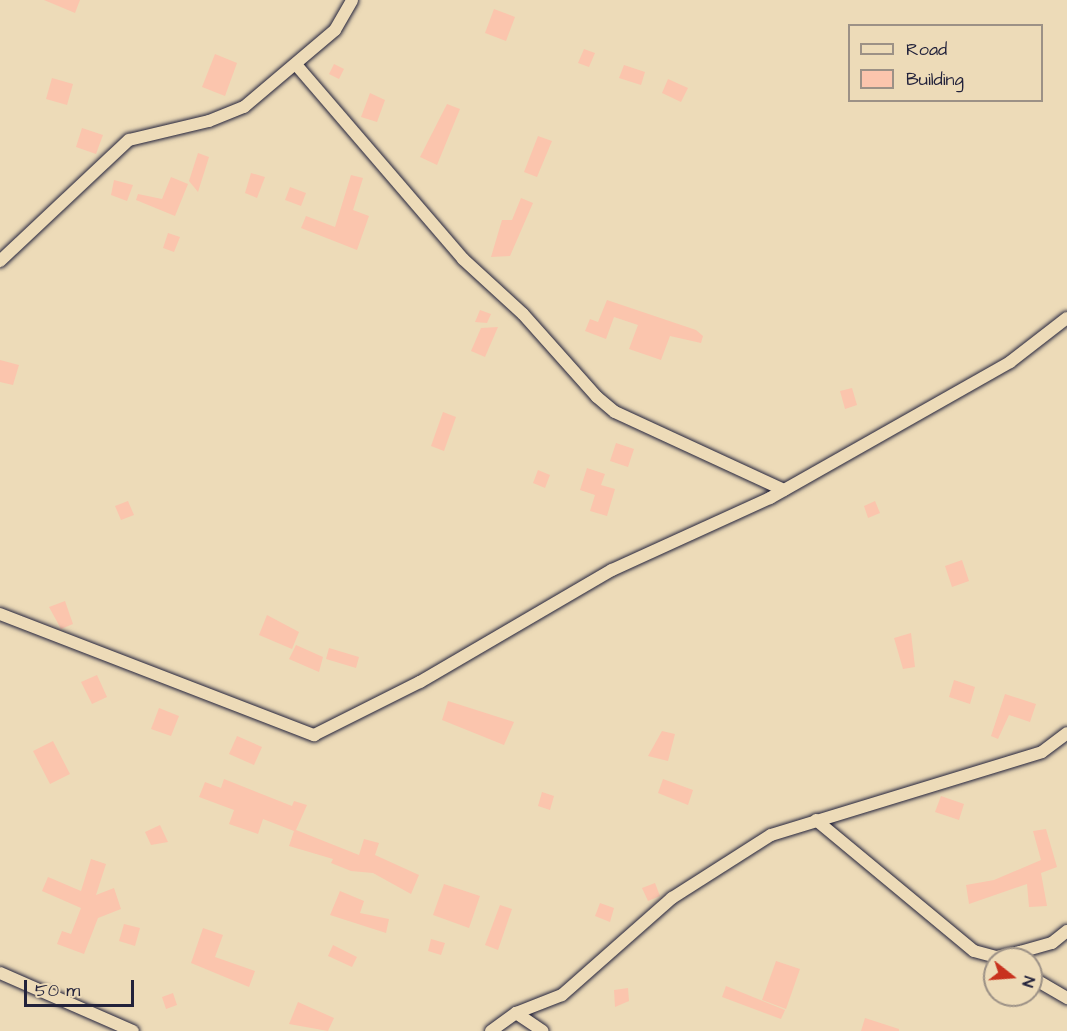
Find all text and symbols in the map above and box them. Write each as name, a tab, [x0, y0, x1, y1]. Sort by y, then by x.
legend	[848, 24, 1043, 102]
text: Road	[906, 37, 947, 62]
text: Building	[906, 67, 964, 92]
north arrow	[983, 947, 1043, 1007]
scale bar	[27, 968, 136, 1006]
text: N	[1016, 974, 1040, 990]
text: 50 m	[35, 978, 80, 1003]

